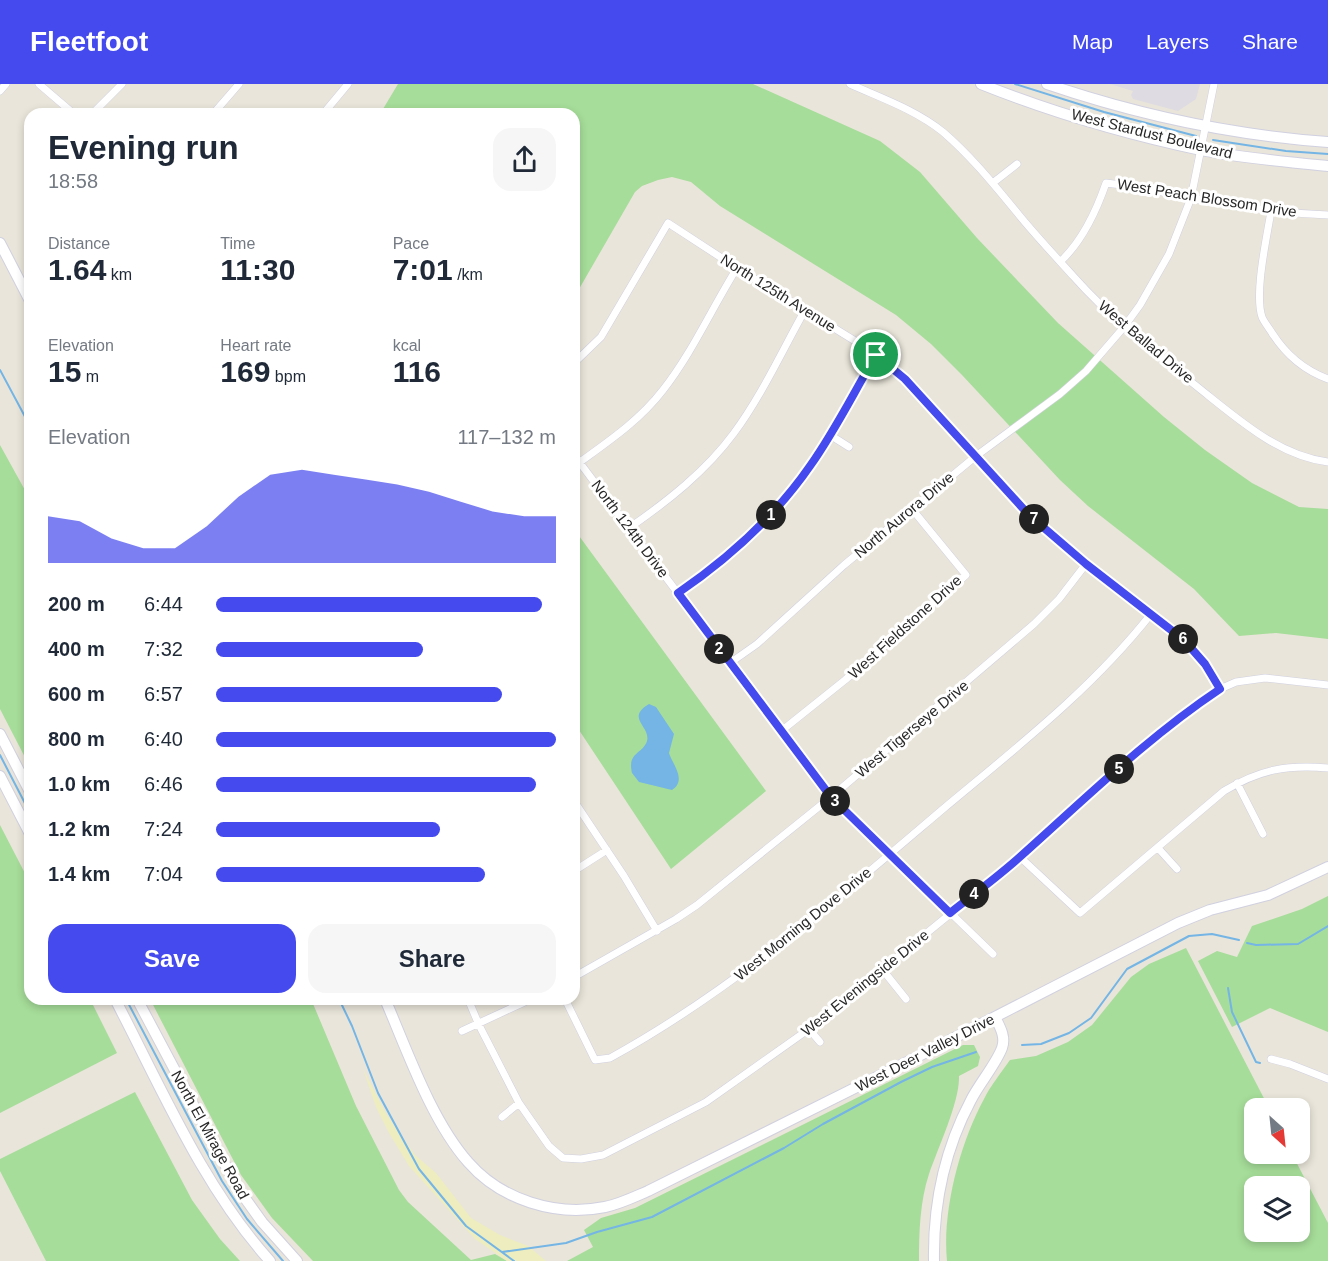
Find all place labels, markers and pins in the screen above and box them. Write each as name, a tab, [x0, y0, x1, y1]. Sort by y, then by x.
pin	[850, 329, 901, 380]
pin: 1	[756, 500, 786, 530]
pin: 7	[1019, 504, 1049, 534]
pin: 6	[1168, 624, 1198, 654]
pin: 2	[704, 634, 734, 664]
pin: 5	[1104, 754, 1134, 784]
pin: 3	[820, 786, 850, 816]
pin: 4	[959, 879, 989, 909]

